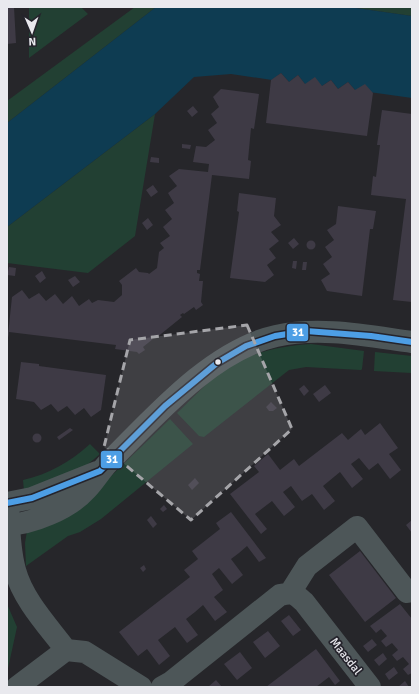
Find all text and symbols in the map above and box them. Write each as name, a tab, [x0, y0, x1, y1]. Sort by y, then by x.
north arrow	[12, 12, 52, 52]
text: N	[28, 35, 36, 48]
line badge: 31	[286, 323, 309, 342]
text: 31	[292, 326, 304, 339]
unlabelled marker	[213, 357, 223, 367]
line badge: 31	[100, 450, 123, 469]
text: 31	[106, 453, 118, 466]
street label: Maasdal	[326, 635, 365, 678]

